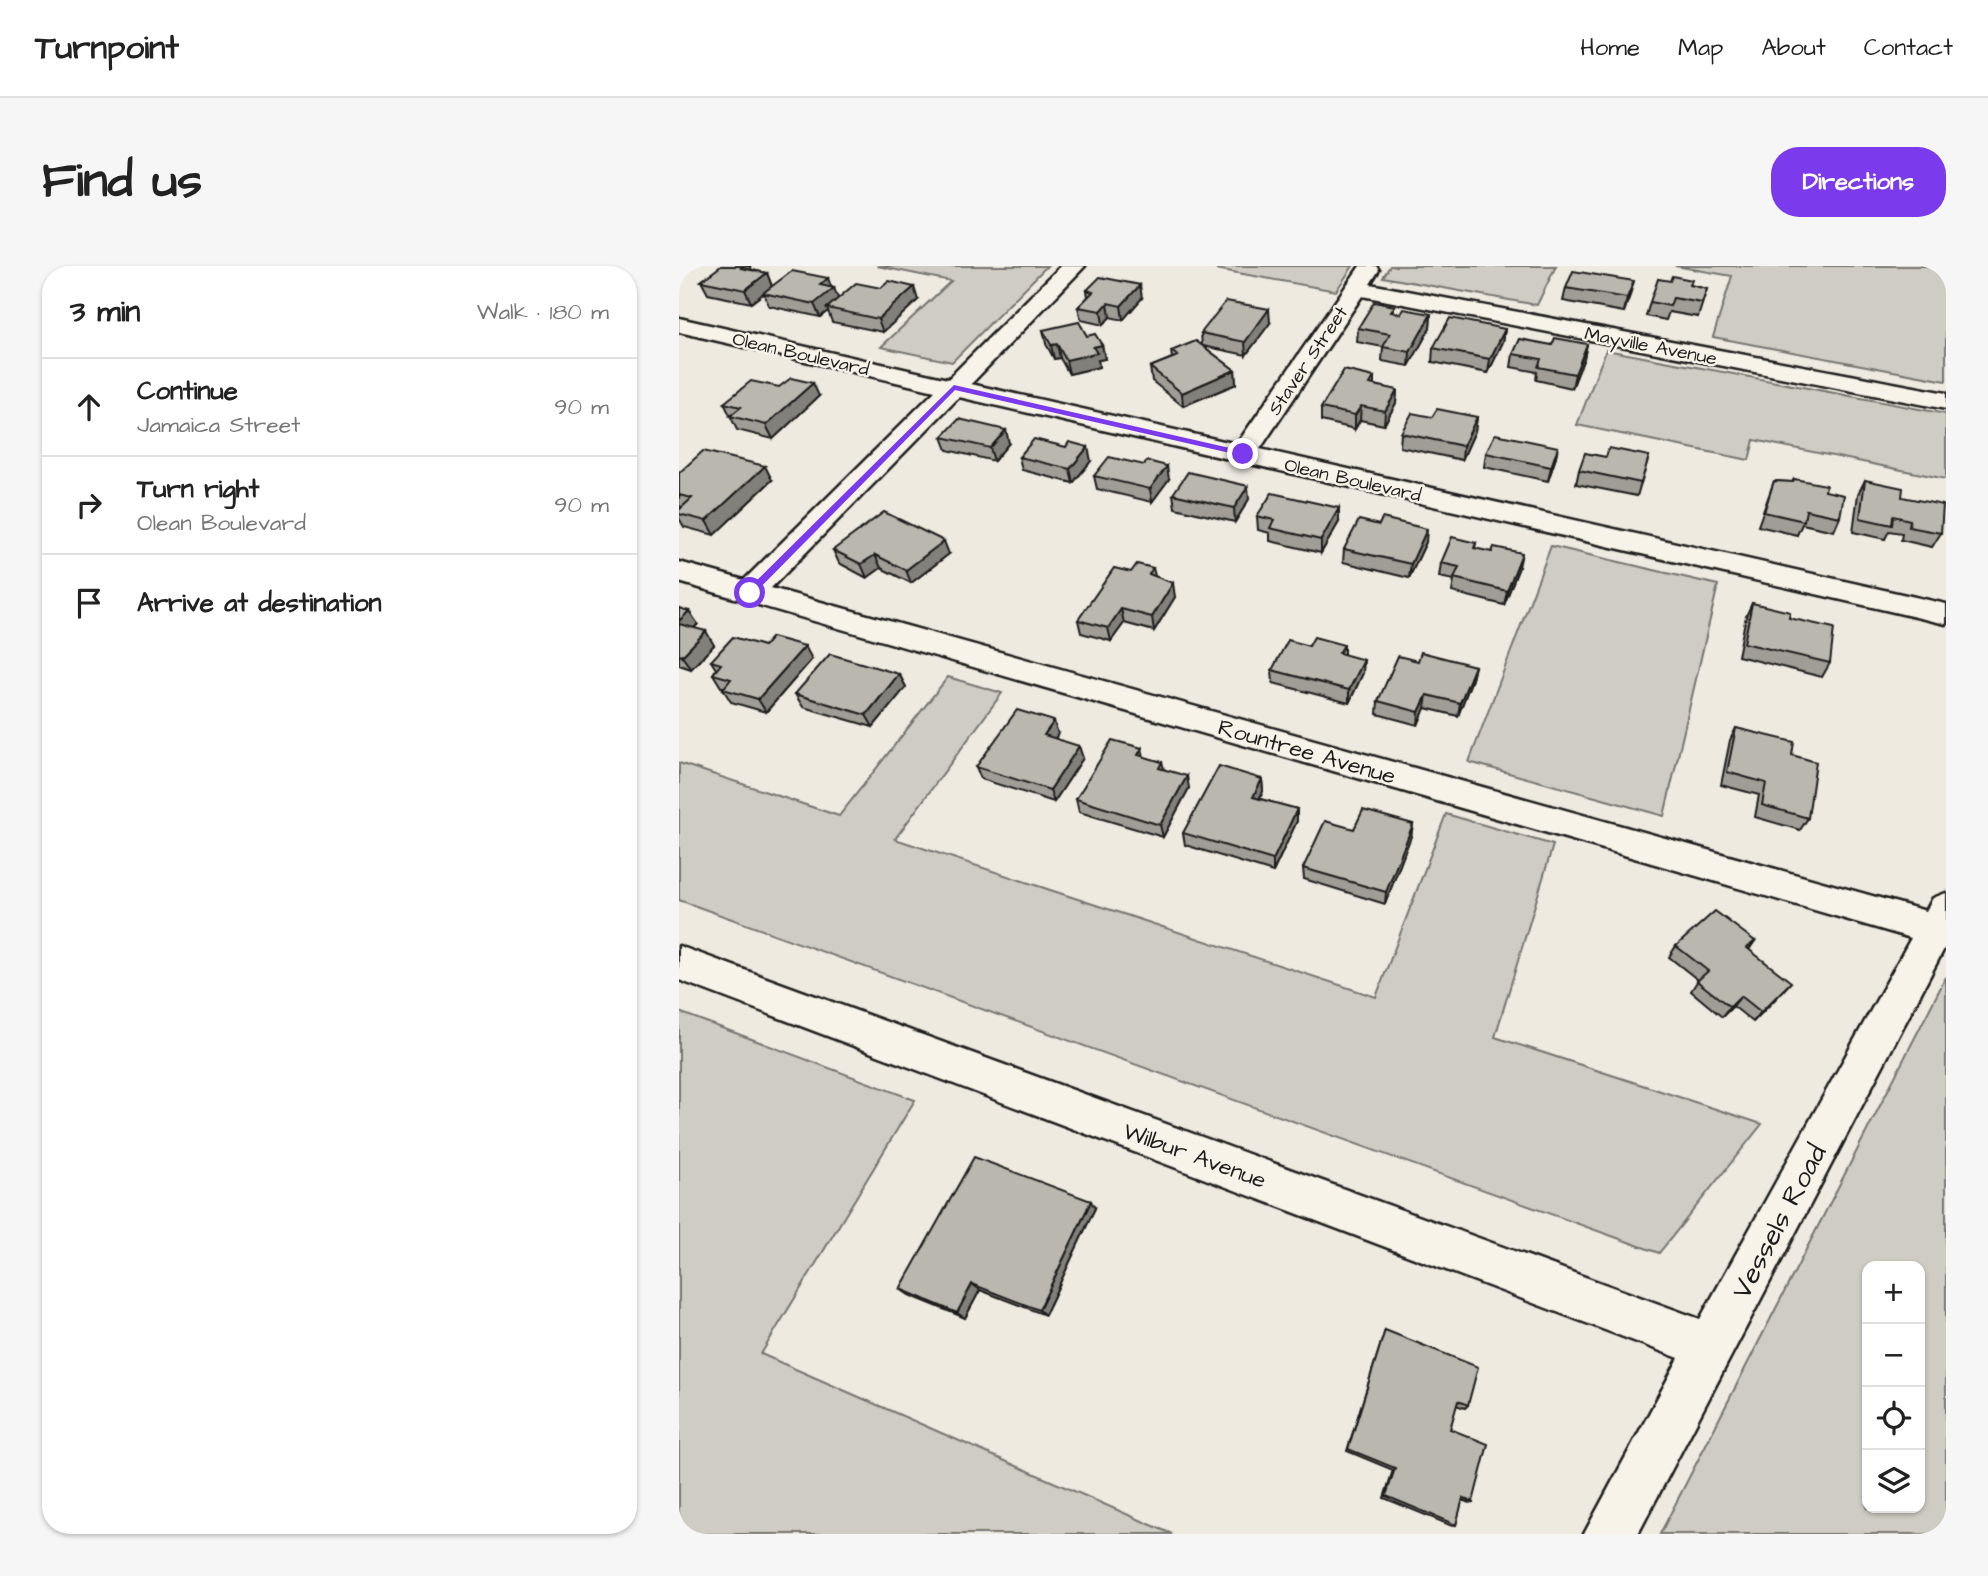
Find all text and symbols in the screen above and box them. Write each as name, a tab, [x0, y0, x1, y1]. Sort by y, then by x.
text: Turnpoint	[35, 25, 179, 71]
text: Home	[1580, 31, 1640, 65]
text: Map	[1678, 31, 1723, 65]
text: About	[1761, 31, 1826, 65]
text: Contact	[1864, 31, 1953, 65]
button: Directions	[1771, 147, 1946, 217]
text: Find us	[42, 148, 202, 216]
text: 3 min	[70, 291, 140, 333]
text: Walk · 180 m	[477, 296, 609, 328]
street label: Staver Street	[1262, 301, 1355, 421]
street label: Mayville Avenue	[1582, 320, 1719, 374]
street label: Olean Boulevard	[730, 326, 872, 383]
text: Continue	[137, 373, 238, 409]
icon: ahead	[70, 388, 108, 426]
text: 90 m	[554, 391, 609, 423]
text: Jamaica Street	[137, 409, 300, 441]
route end	[1227, 438, 1258, 469]
street label: Olean Boulevard	[1282, 452, 1424, 509]
text: Turn right	[137, 471, 259, 507]
icon: right	[70, 486, 108, 524]
text: 90 m	[554, 489, 609, 521]
text: Olean Boulevard	[137, 507, 306, 539]
route start	[734, 577, 765, 608]
icon: arrive	[70, 584, 108, 622]
text: Arrive at destination	[137, 585, 382, 621]
street label: Rountree Avenue	[1214, 711, 1399, 793]
street label: Wilbur Avenue	[1119, 1115, 1271, 1197]
street label: Vessels Road	[1722, 1138, 1836, 1306]
map controls	[1862, 1261, 1925, 1513]
button: +	[1862, 1261, 1925, 1324]
button: −	[1862, 1324, 1925, 1387]
button: locate	[1862, 1387, 1925, 1450]
button: layers	[1862, 1450, 1925, 1513]

